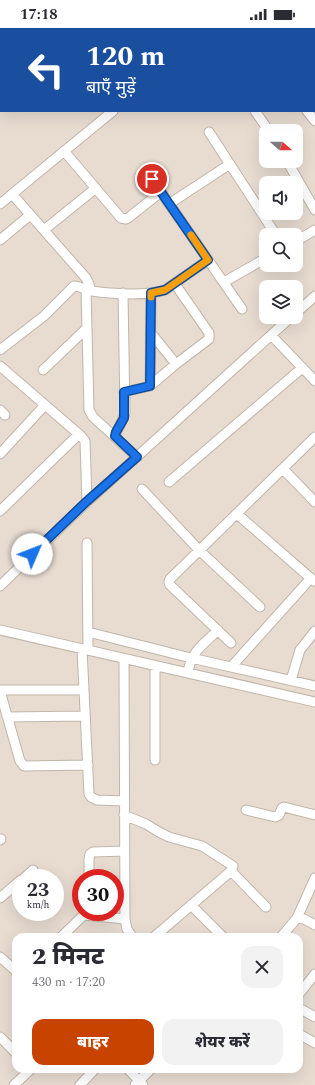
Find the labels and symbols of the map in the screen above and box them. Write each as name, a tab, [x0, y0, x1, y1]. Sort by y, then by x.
north arrow	[259, 124, 303, 168]
pin	[135, 162, 169, 196]
position arrow	[11, 533, 53, 575]
speed limit sign: 30	[72, 869, 124, 921]

